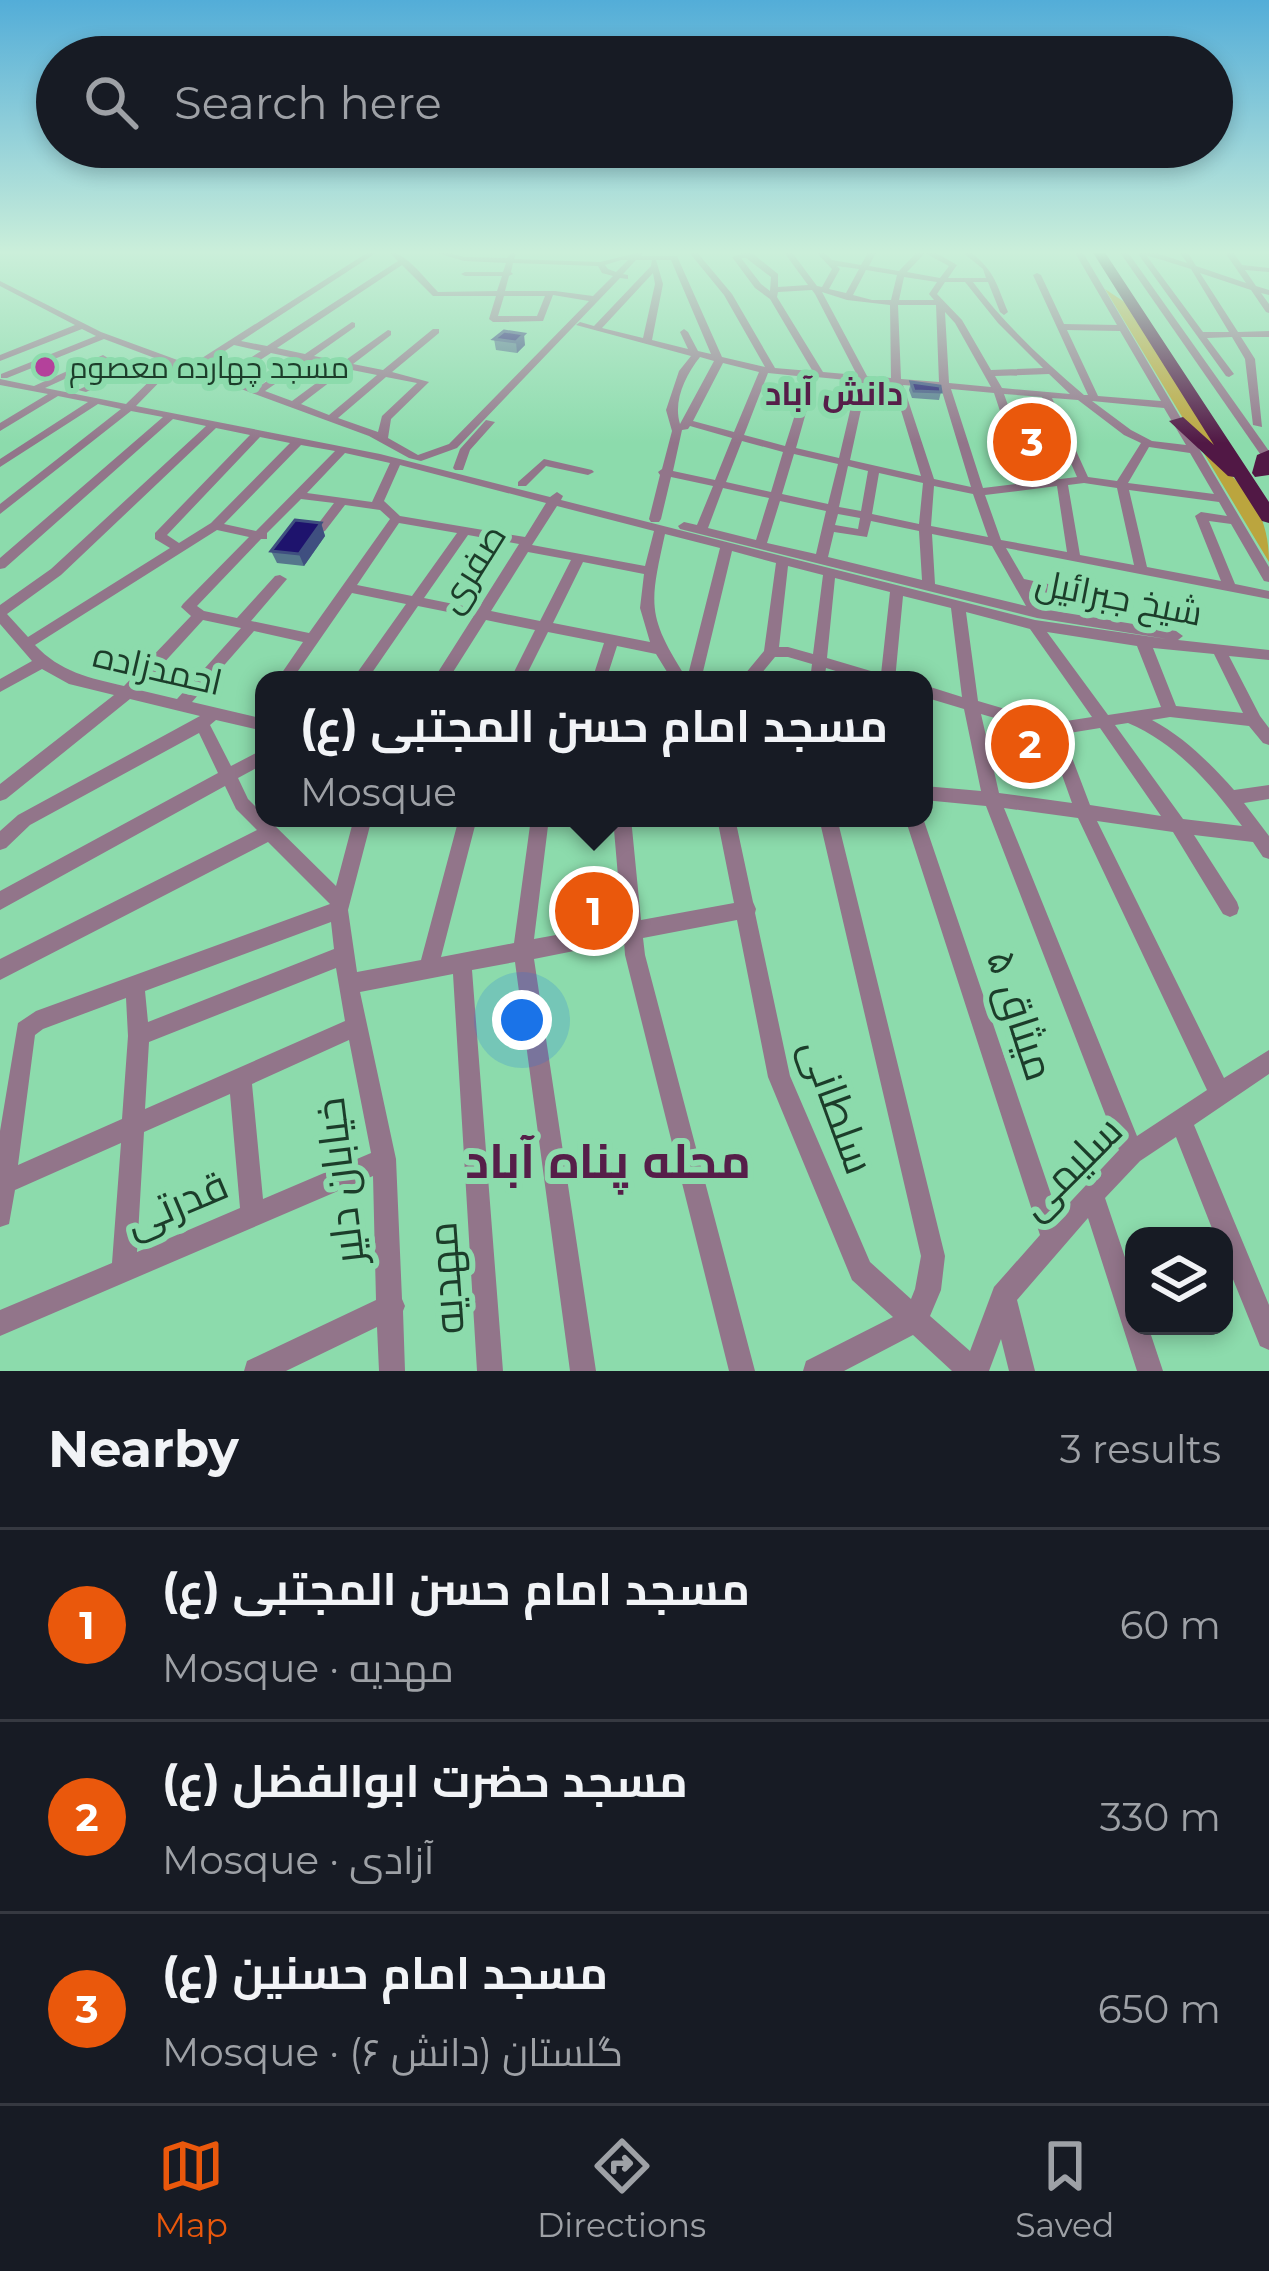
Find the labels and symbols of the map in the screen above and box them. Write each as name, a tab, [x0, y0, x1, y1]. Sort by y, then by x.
place label: مسجد چهارده معصوم	[69, 349, 349, 388]
marker: مسجد چهارده معصوم	[32, 354, 58, 380]
district label: دانش آباد	[765, 373, 903, 413]
pin: 3	[993, 397, 1071, 487]
street label: صفری	[427, 516, 515, 620]
street label: شیخ جبرائیل	[1031, 559, 1206, 638]
street label: احمدزاده	[89, 632, 227, 704]
pin: 2	[991, 699, 1069, 789]
pin: 1	[555, 866, 633, 956]
street label: میثاق ۵	[976, 943, 1066, 1087]
your location	[492, 990, 552, 1050]
street label: سلطانی	[790, 1031, 886, 1181]
street label: خیابان دلیر	[303, 1095, 375, 1269]
street label: سلیمی	[1007, 1104, 1133, 1230]
district label: محله پناه آباد	[465, 1132, 751, 1195]
street label: قدرتی	[116, 1158, 236, 1248]
street label: مهدیه	[415, 1220, 475, 1336]

